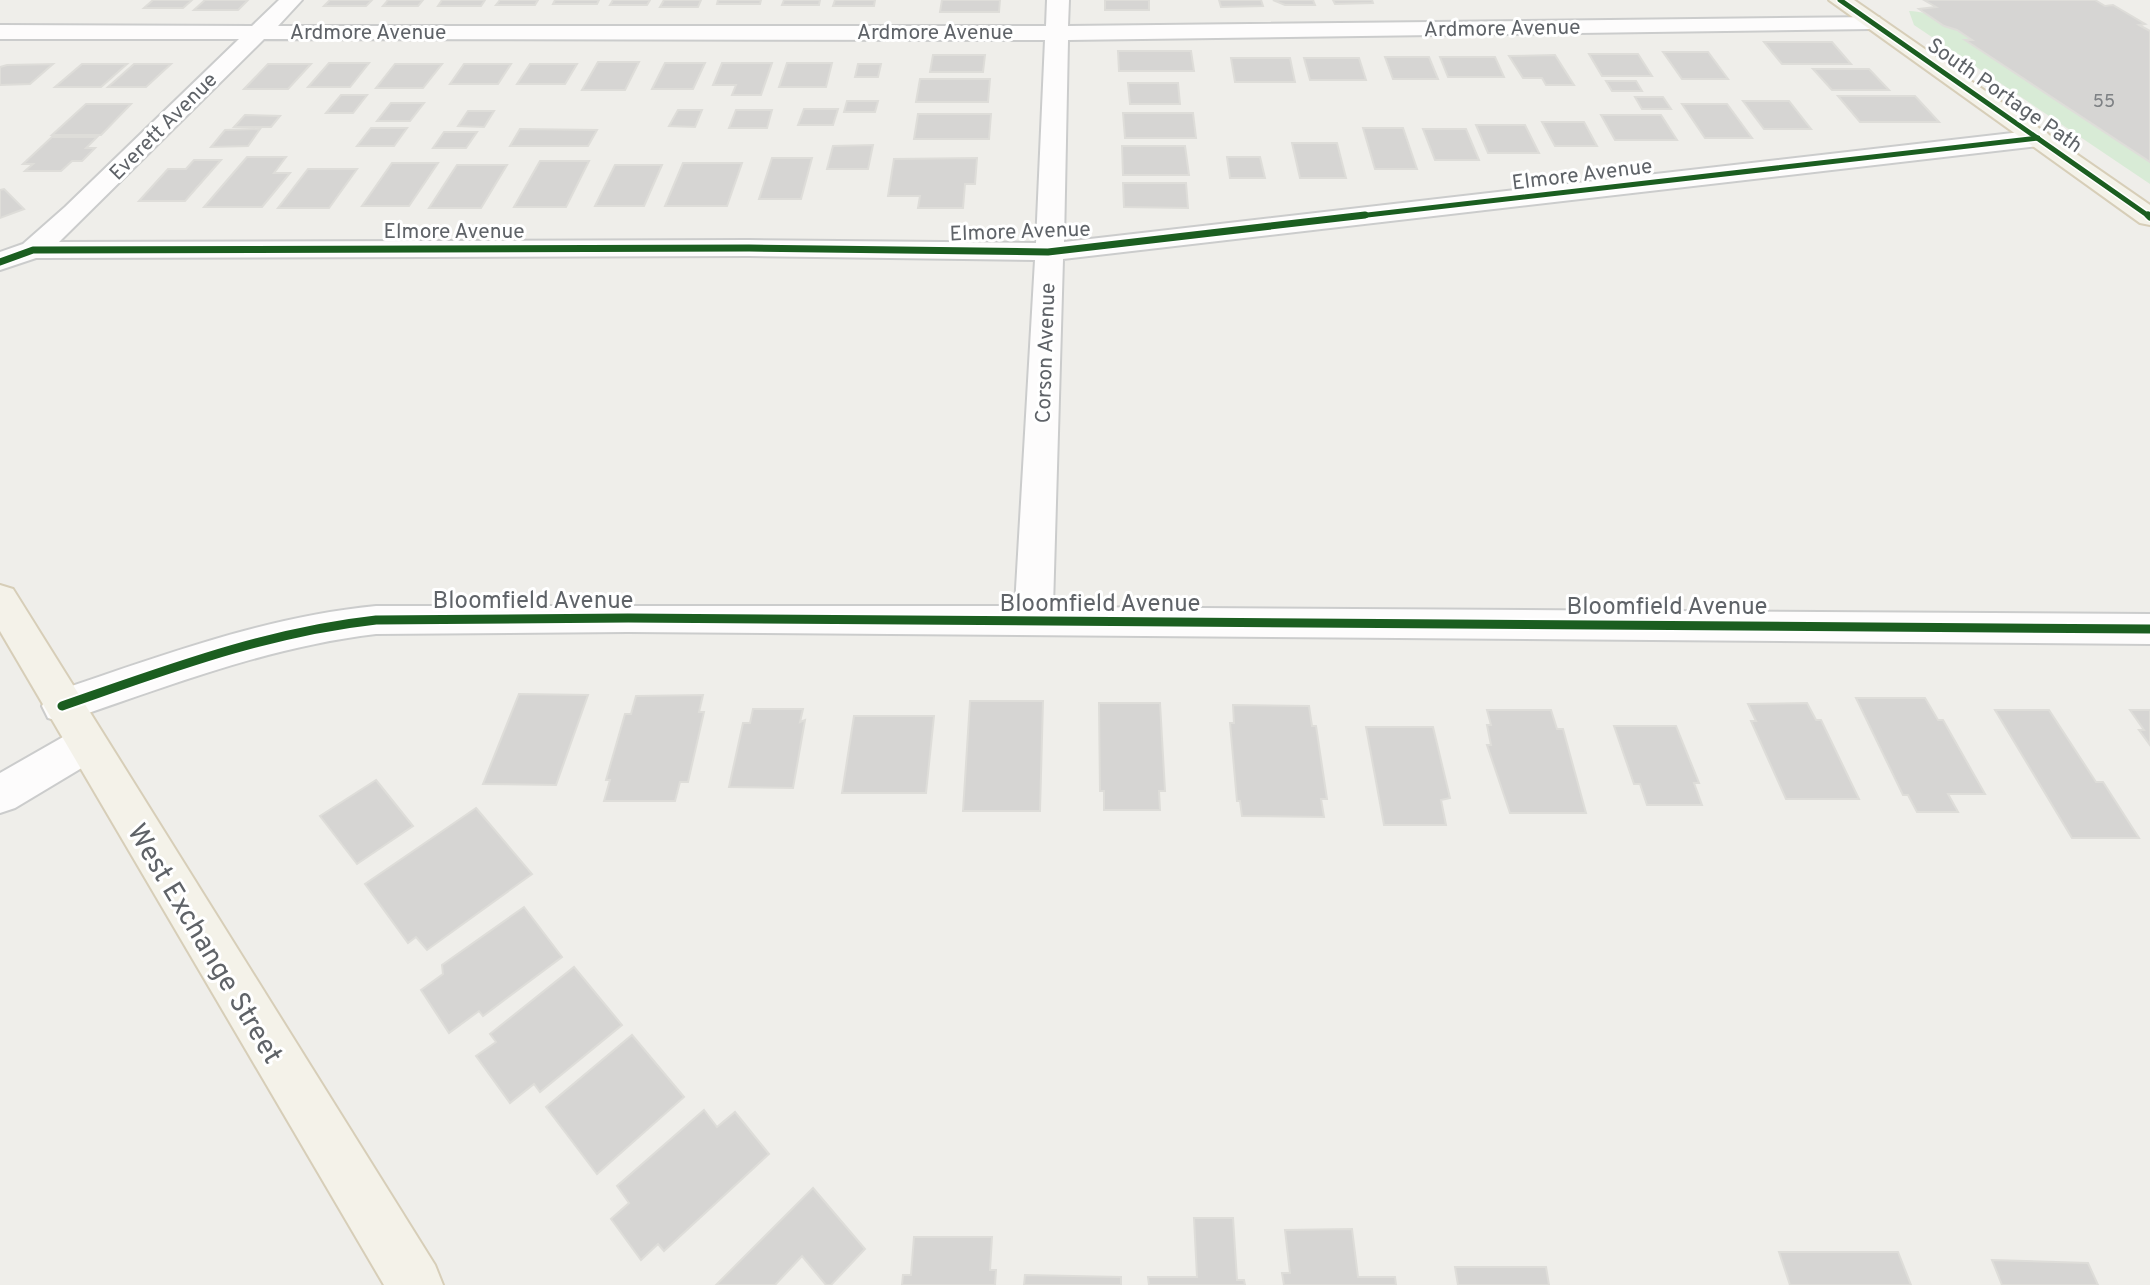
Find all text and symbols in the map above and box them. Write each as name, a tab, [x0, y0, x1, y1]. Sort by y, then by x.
street label: Ardmore Avenue	[1423, 15, 1581, 44]
street label: Ardmore Avenue	[290, 20, 446, 47]
street label: Ardmore Avenue	[857, 20, 1013, 47]
street label: South Portage Path	[1921, 33, 2087, 160]
street label: Everett Avenue	[104, 67, 224, 187]
house number: 55	[2093, 91, 2115, 114]
street label: Elmore Avenue	[1511, 153, 1654, 197]
street label: Elmore Avenue	[949, 217, 1091, 248]
street label: Elmore Avenue	[383, 219, 525, 246]
street label: Corson Avenue	[1031, 282, 1062, 424]
street label: Bloomfield Avenue	[432, 587, 634, 617]
street label: Bloomfield Avenue	[999, 590, 1201, 620]
street label: Bloomfield Avenue	[1566, 593, 1768, 623]
street label: West Exchange Street	[118, 818, 289, 1071]

